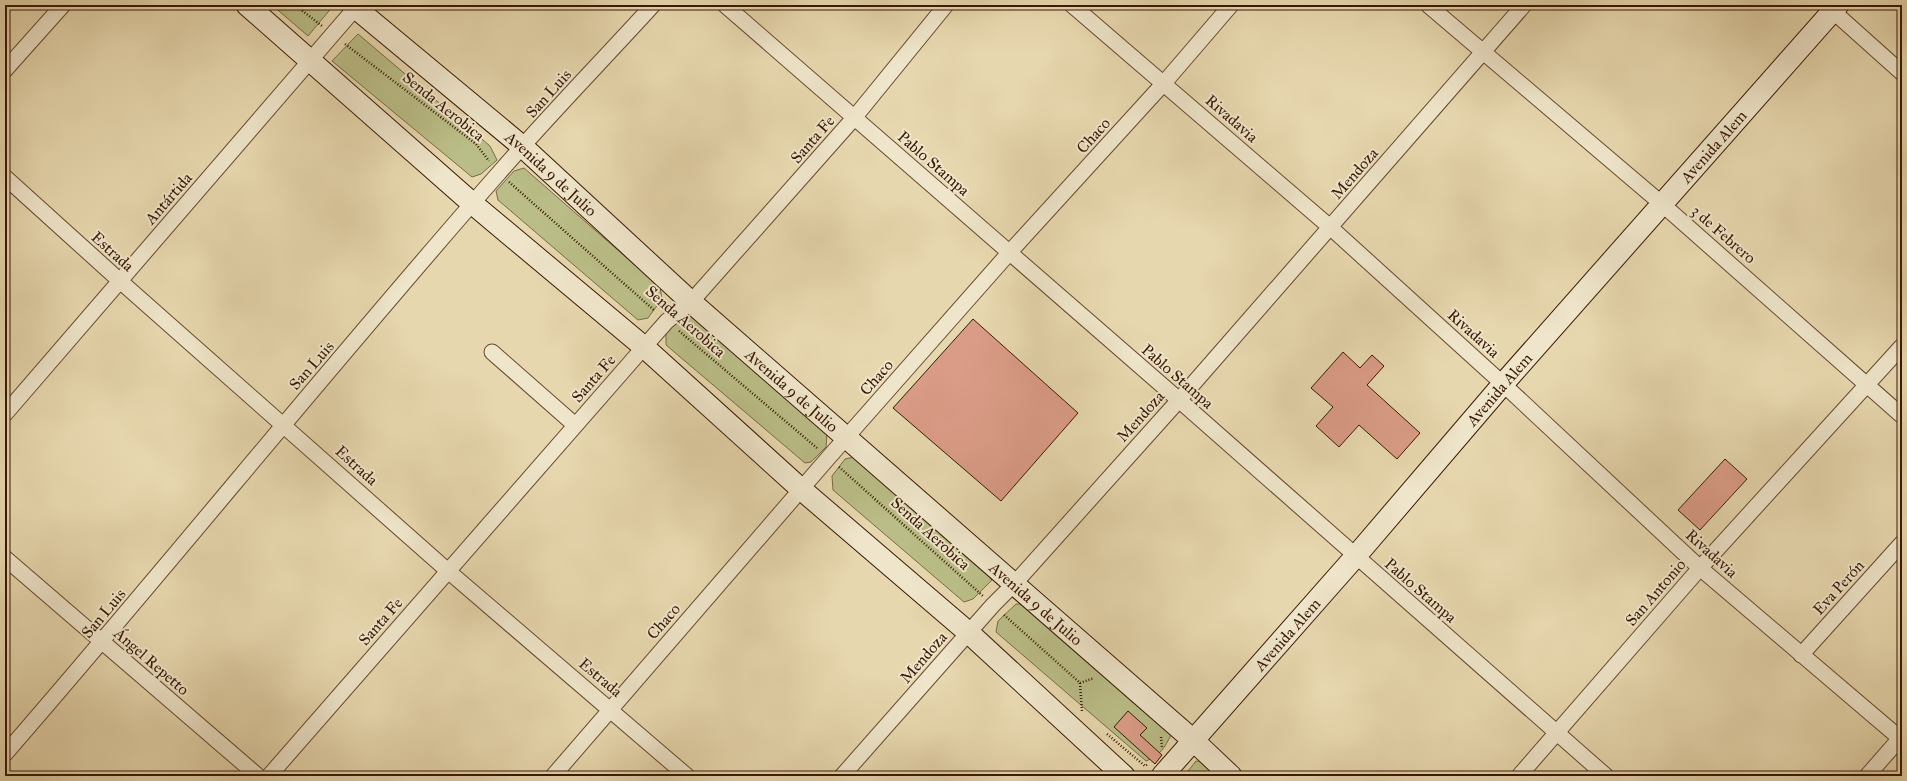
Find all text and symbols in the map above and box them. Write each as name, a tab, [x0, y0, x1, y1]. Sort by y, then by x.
street label: San Luis	[522, 65, 575, 121]
street label: Senda Aerobica	[399, 68, 489, 145]
street label: Rivadavia	[1202, 90, 1262, 147]
street label: Avenida Alem	[1676, 106, 1751, 188]
street label: Santa Fe	[786, 111, 839, 167]
street label: Chaco	[1072, 114, 1114, 157]
street label: Avenida 9 de Julio	[501, 127, 601, 220]
street label: Pablo Stampa	[894, 127, 974, 200]
street label: Mendoza	[1327, 144, 1382, 203]
street label: Antártida	[140, 168, 196, 229]
street label: 3 de Febrero	[1688, 201, 1760, 267]
street label: Estrada	[88, 227, 138, 275]
street label: Senda Aerobica	[642, 281, 730, 361]
street label: Rivadavia	[1444, 305, 1504, 362]
street label: San Luis	[285, 337, 338, 394]
street label: Pablo Stampa	[1138, 340, 1218, 413]
street label: Avenida 9 de Julio	[741, 344, 842, 436]
street label: Avenida Alem	[1462, 349, 1537, 431]
street label: Santa Fe	[567, 350, 620, 406]
street label: Chaco	[856, 355, 897, 399]
street label: Mendoza	[1113, 387, 1168, 446]
street label: Estrada	[332, 441, 382, 489]
street label: Senda Aerobica	[887, 493, 974, 574]
street label: Rivadavia	[1682, 525, 1742, 582]
street label: Pablo Stampa	[1381, 554, 1461, 627]
street label: San Antonio	[1621, 555, 1690, 630]
street label: Eva Perón	[1809, 556, 1868, 619]
street label: Avenida 9 de Julio	[985, 557, 1086, 649]
street label: San Luis	[77, 585, 130, 642]
street label: Santa Fe	[354, 593, 407, 649]
street label: Avenida Alem	[1250, 594, 1325, 676]
street label: Chaco	[643, 599, 684, 643]
street label: Ángel Repetto	[109, 622, 194, 700]
street label: Mendoza	[896, 628, 951, 687]
street label: Estrada	[575, 654, 626, 701]

